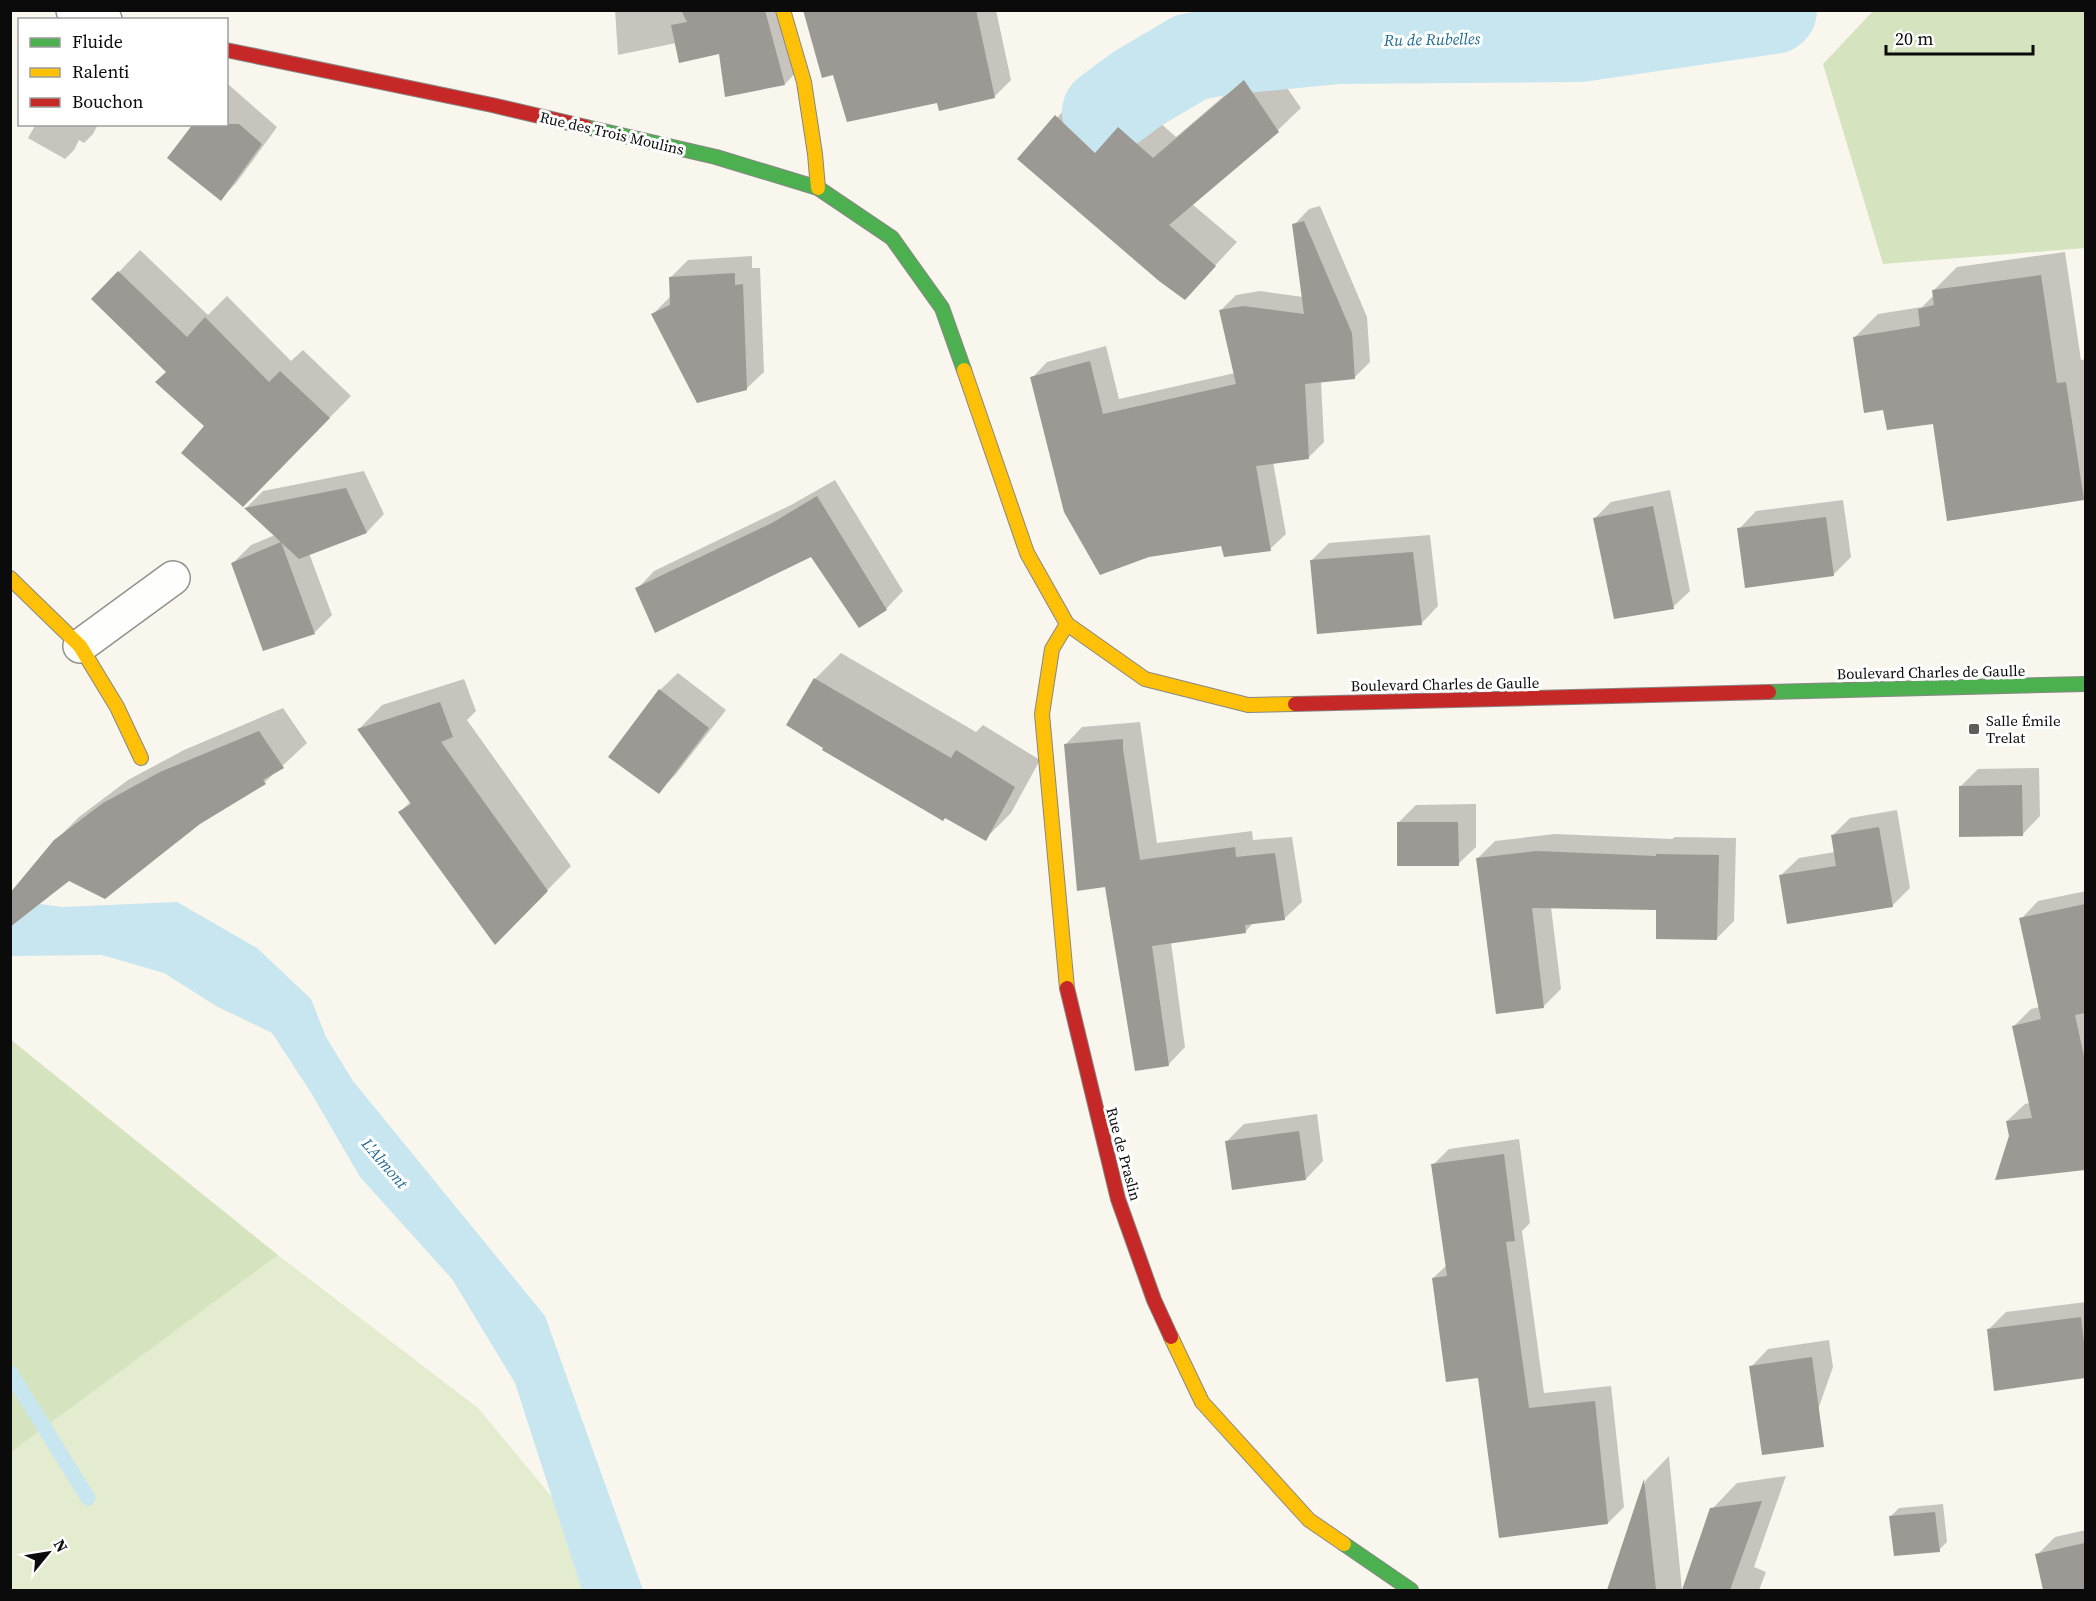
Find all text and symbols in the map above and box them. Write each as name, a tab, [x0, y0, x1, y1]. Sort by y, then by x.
legend	[18, 18, 228, 126]
scale bar	[1886, 18, 2033, 56]
text: 20 m	[1895, 26, 1933, 51]
water label: Ru de Rubelles	[1383, 27, 1481, 51]
text: Fluide	[72, 29, 123, 54]
text: Ralenti	[72, 59, 129, 84]
text: Bouchon	[72, 89, 144, 114]
street label: Rue des Trois Moulins	[538, 106, 686, 160]
street label: Boulevard Charles de Gaulle	[1837, 660, 2026, 684]
street label: Boulevard Charles de Gaulle	[1351, 672, 1540, 696]
place label: Salle Émile Trelat	[1986, 710, 2061, 748]
marker: Salle Émile Trelat	[1967, 722, 1981, 736]
street label: Rue de Praslin	[1101, 1105, 1147, 1203]
water label: L'Almont	[356, 1132, 414, 1193]
north arrow	[18, 1523, 78, 1583]
text: N	[49, 1535, 74, 1556]

